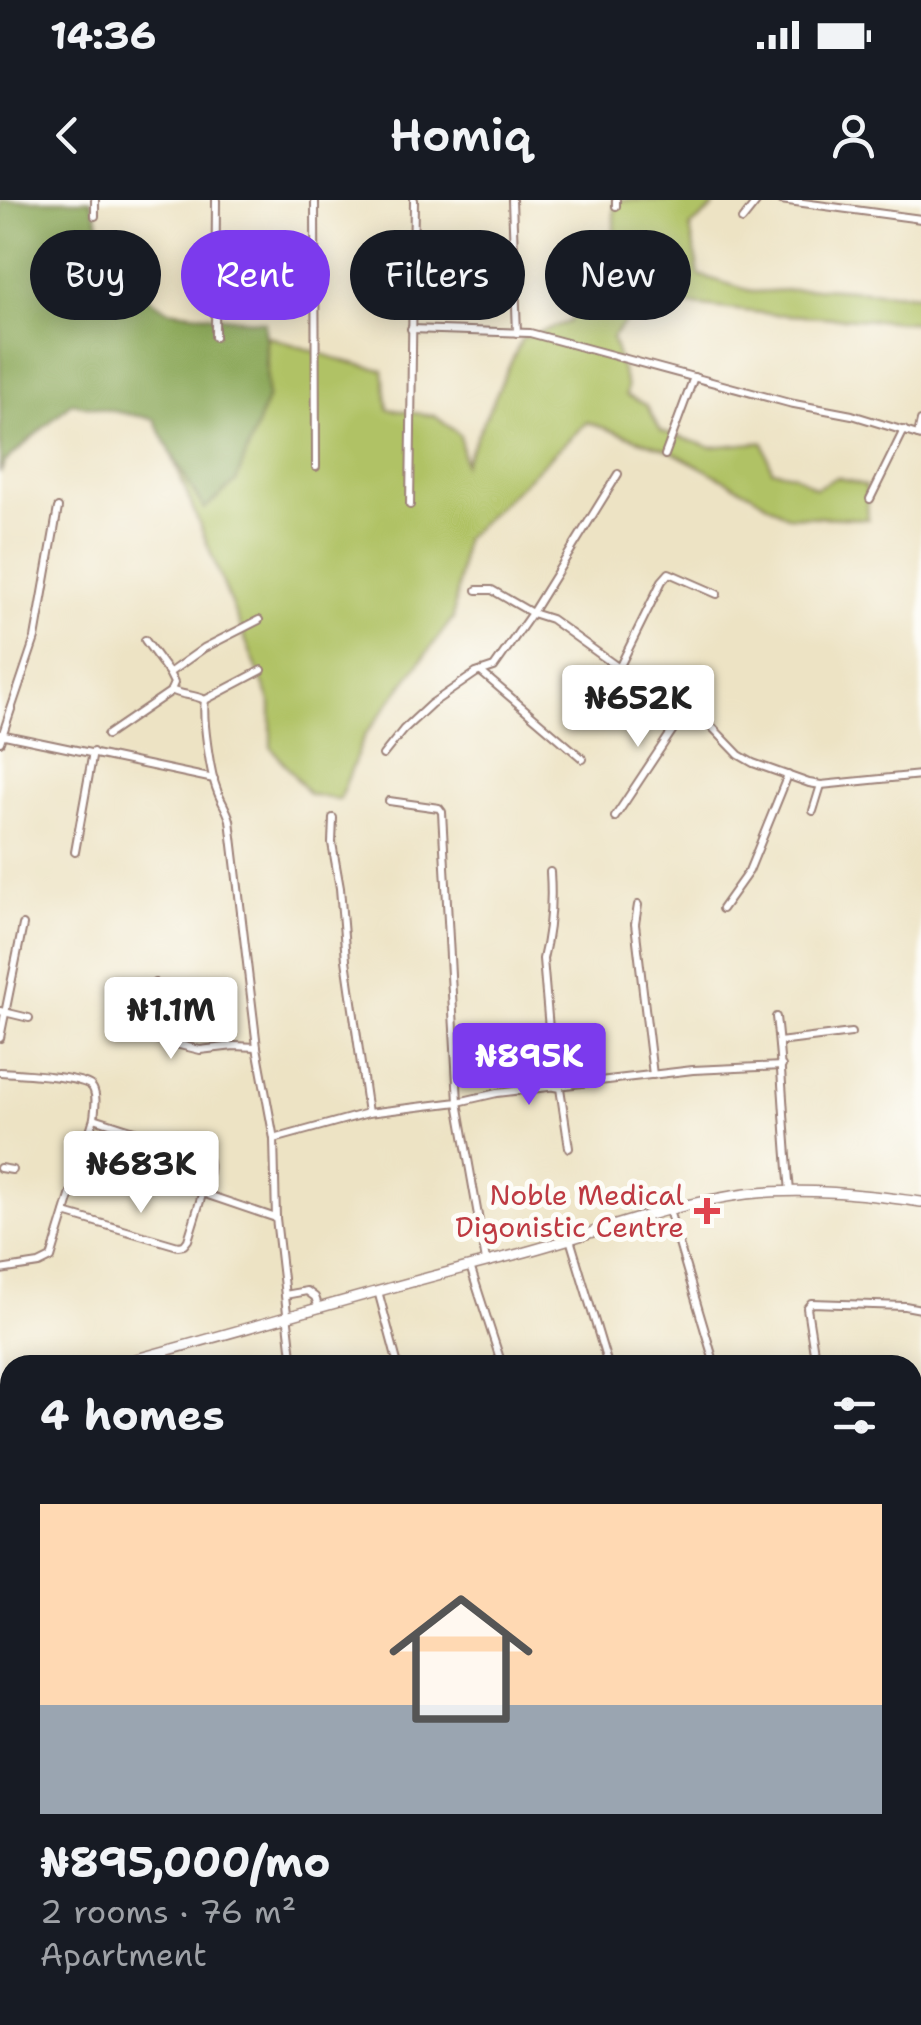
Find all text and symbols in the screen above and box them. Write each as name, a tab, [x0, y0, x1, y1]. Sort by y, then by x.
text: 14:36	[50, 10, 156, 61]
text: Homiq	[390, 105, 531, 165]
icon: back	[40, 108, 95, 163]
icon: person	[826, 108, 881, 163]
chip: Buy	[30, 230, 161, 320]
chip: Rent	[181, 230, 330, 320]
chip: Filters	[350, 230, 525, 320]
chip: New	[545, 230, 691, 320]
pin: ₦652K	[568, 665, 708, 750]
text: ₦652K	[584, 676, 692, 719]
pin: ₦1.1M	[101, 977, 241, 1062]
text: ₦1.1M	[126, 988, 216, 1031]
pin: ₦895K	[459, 1023, 599, 1108]
text: ₦895K	[475, 1034, 583, 1077]
pin: ₦683K	[71, 1131, 211, 1216]
text: ₦683K	[86, 1142, 196, 1185]
place label: Noble Medical Digonistic Centre	[455, 1176, 685, 1246]
marker: Noble Medical Digonistic Centre	[694, 1198, 720, 1224]
text: 4 homes	[40, 1387, 225, 1443]
icon: filters	[827, 1388, 882, 1443]
icon: home	[371, 1569, 551, 1749]
text: ₦895,000/mo	[40, 1834, 331, 1890]
text: 2 rooms · 76 m²	[40, 1890, 296, 1933]
text: Apartment	[40, 1933, 207, 1976]

